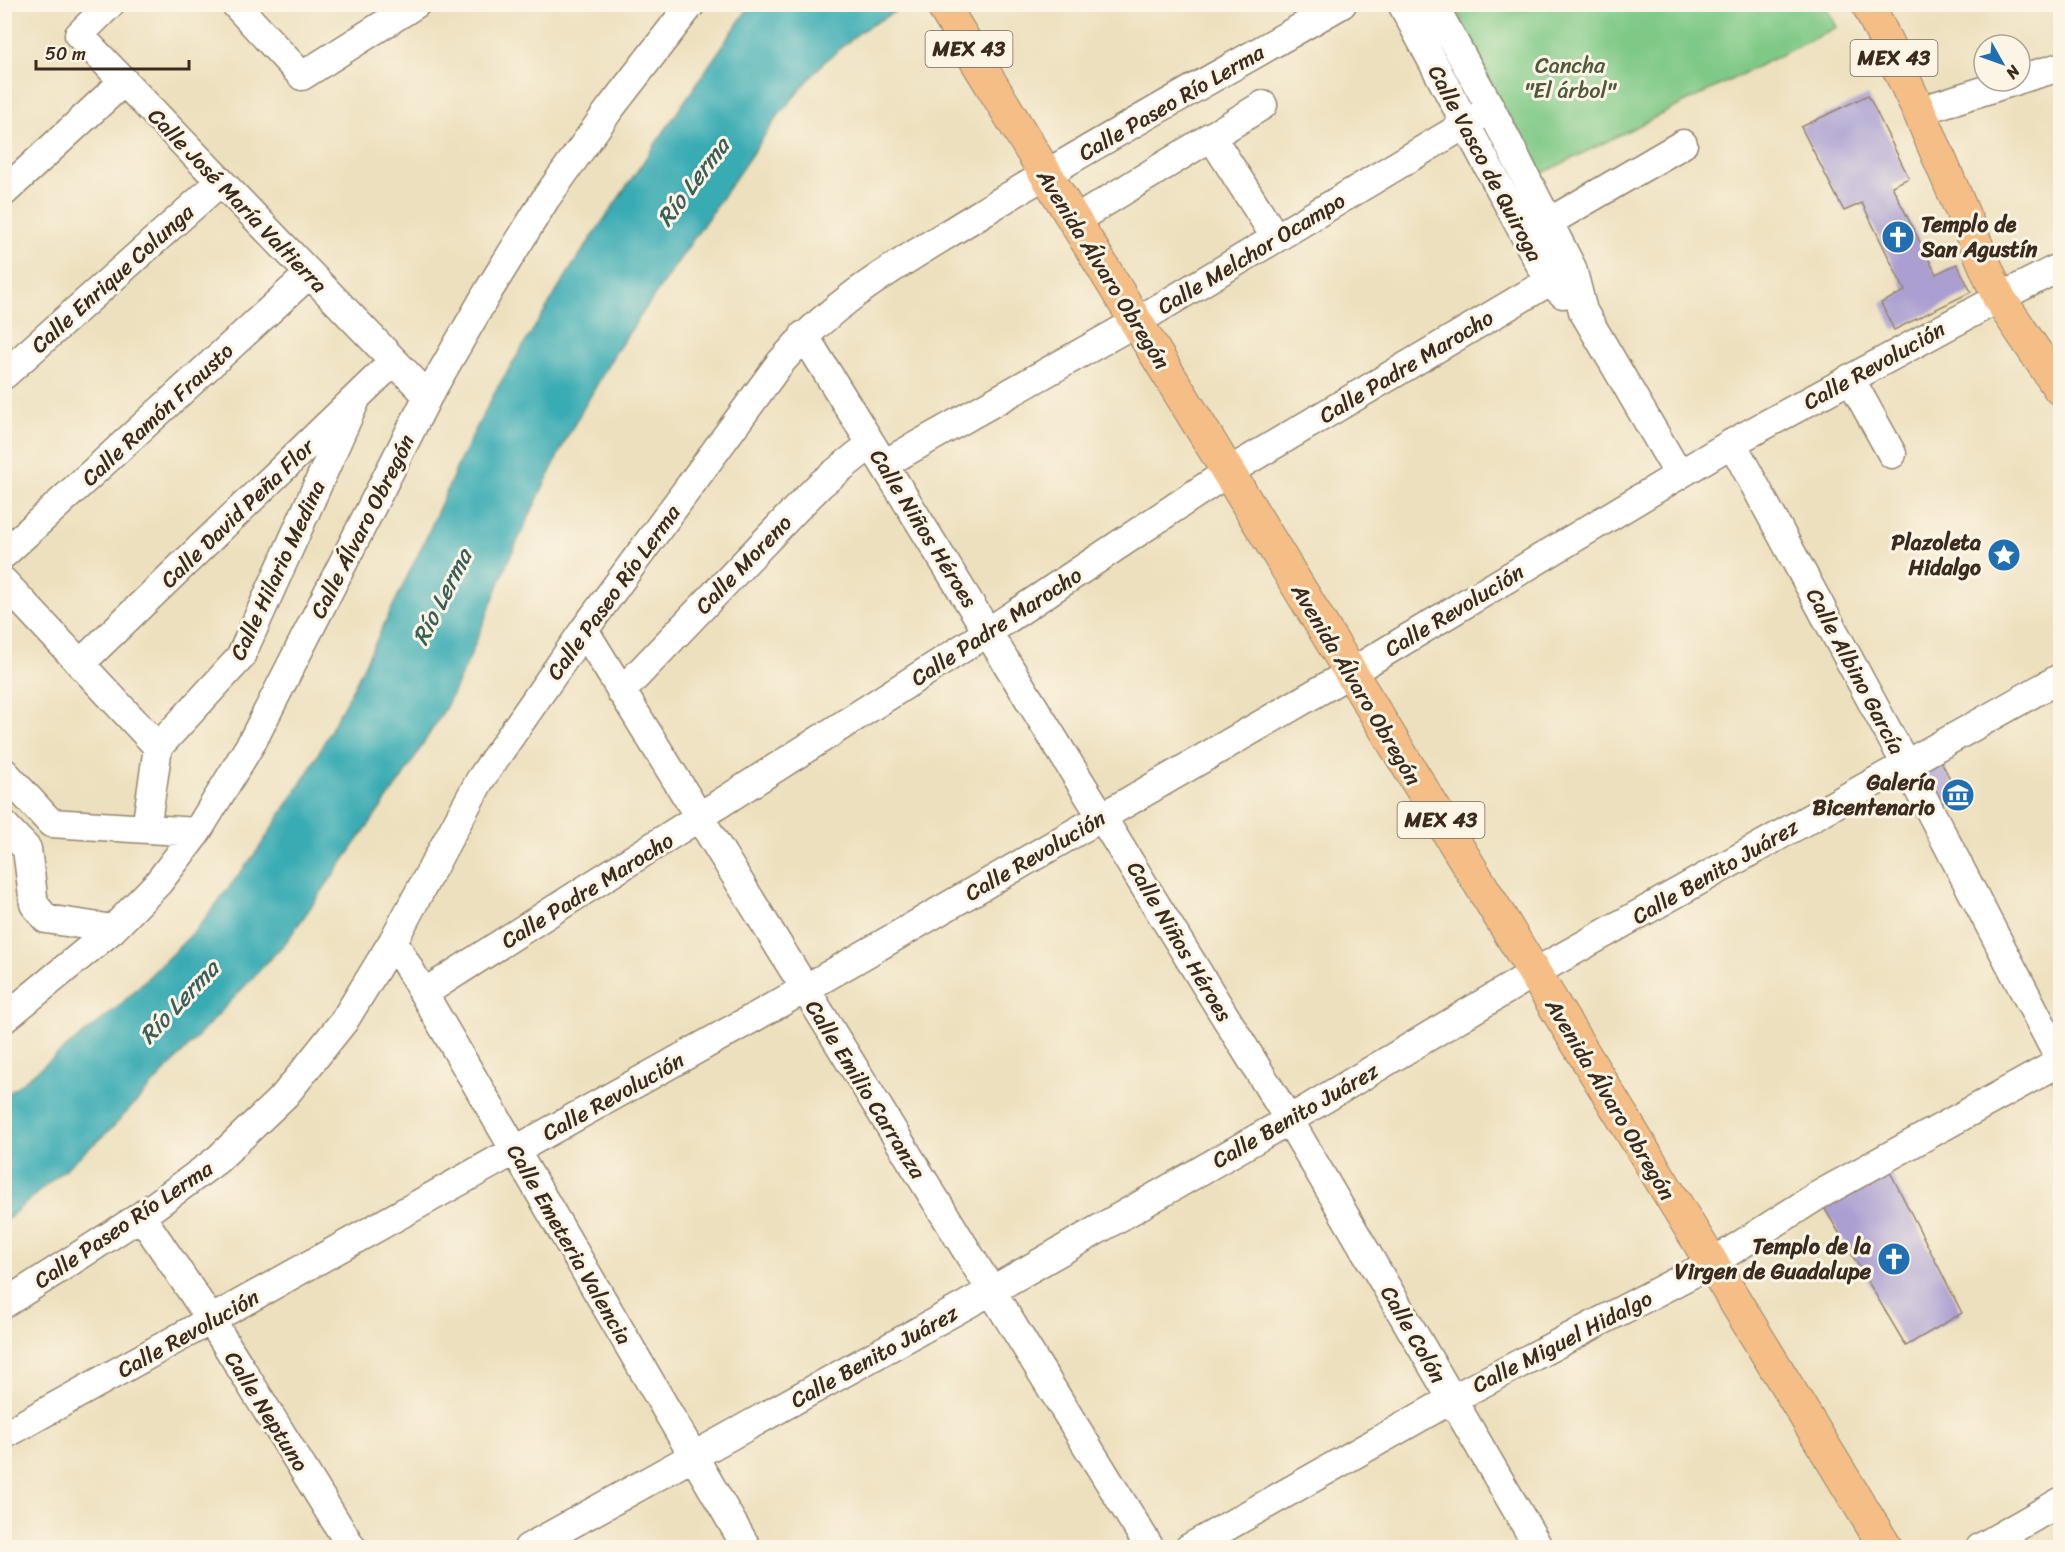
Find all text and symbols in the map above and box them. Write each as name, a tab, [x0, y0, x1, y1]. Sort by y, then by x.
road number: MEX 43	[926, 31, 1012, 67]
scale bar	[36, 33, 189, 71]
street label: Calle Paseo Río Lerma	[1071, 33, 1273, 172]
north arrow	[1972, 33, 2032, 93]
text: 50 m	[45, 38, 86, 70]
road number: MEX 43	[1850, 40, 1938, 76]
park label: Cancha "El árbol"	[1524, 46, 1618, 110]
street label: Calle Vasco de Quiroga	[1417, 58, 1554, 269]
text: N	[1998, 58, 2028, 87]
street label: Calle José María Valtierra	[138, 98, 337, 303]
water label: Río Lerma	[645, 127, 742, 236]
street label: Avenida Álvaro Obregón	[1025, 160, 1181, 377]
street label: Calle Melchor Ocampo	[1149, 182, 1353, 325]
street label: Calle Enrique Colunga	[21, 193, 204, 363]
place label: Templo de San Agustín	[1920, 205, 2037, 269]
church icon: Templo de San Agustín	[1880, 219, 1916, 255]
street label: Calle Padre Marocho	[1311, 299, 1501, 434]
street label: Calle Revolución	[1796, 310, 1953, 421]
street label: Calle Ramón Frausto	[72, 333, 243, 496]
street label: Calle David Peña Flor	[151, 427, 325, 598]
street label: Calle Álvaro Obregón	[299, 427, 426, 625]
street label: Calle Niños Héroes	[859, 441, 988, 616]
street label: Calle Hilario Medina	[219, 474, 336, 667]
street label: Calle Paseo Río Lerma	[536, 495, 691, 689]
street label: Calle Moreno	[685, 505, 802, 624]
place label: Plazoleta Hidalgo	[1891, 523, 1981, 587]
place icon: Plazoleta Hidalgo	[1986, 537, 2022, 573]
water label: Río Lerma	[400, 540, 485, 653]
street label: Calle Revolución	[1377, 553, 1532, 668]
street label: Calle Padre Marocho	[902, 556, 1090, 697]
street label: Avenida Álvaro Obregón	[1280, 575, 1433, 793]
street label: Calle Albino García	[1795, 581, 1916, 762]
place label: Galería Bicentenario	[1813, 763, 1936, 827]
museum icon: Galería Bicentenario	[1940, 777, 1976, 813]
street label: Calle Revolución	[957, 799, 1113, 912]
road number: MEX 43	[1398, 802, 1484, 838]
street label: Calle Benito Juárez	[1624, 807, 1807, 935]
street label: Calle Padre Marocho	[493, 821, 682, 960]
street label: Calle Niños Héroes	[1116, 853, 1243, 1029]
water label: Río Lerma	[128, 948, 231, 1054]
street label: Avenida Álvaro Obregón	[1534, 990, 1687, 1208]
street label: Calle Emilio Carranza	[794, 992, 937, 1188]
street label: Calle Revolución	[535, 1041, 692, 1152]
street label: Calle Benito Juárez	[1204, 1051, 1387, 1179]
street label: Calle Emeteria Valencia	[496, 1136, 643, 1352]
street label: Calle Paseo Río Lerma	[25, 1149, 222, 1299]
place label: Templo de la Virgen de Guadalupe	[1675, 1227, 1872, 1291]
church icon: Templo de la Virgen de Guadalupe	[1876, 1241, 1912, 1277]
street label: Calle Revolución	[110, 1278, 267, 1389]
street label: Calle Colón	[1370, 1278, 1458, 1391]
street label: Calle Miguel Hidalgo	[1465, 1279, 1659, 1404]
street label: Calle Benito Juárez	[783, 1294, 966, 1419]
street label: Calle Neptuno	[214, 1343, 319, 1479]

